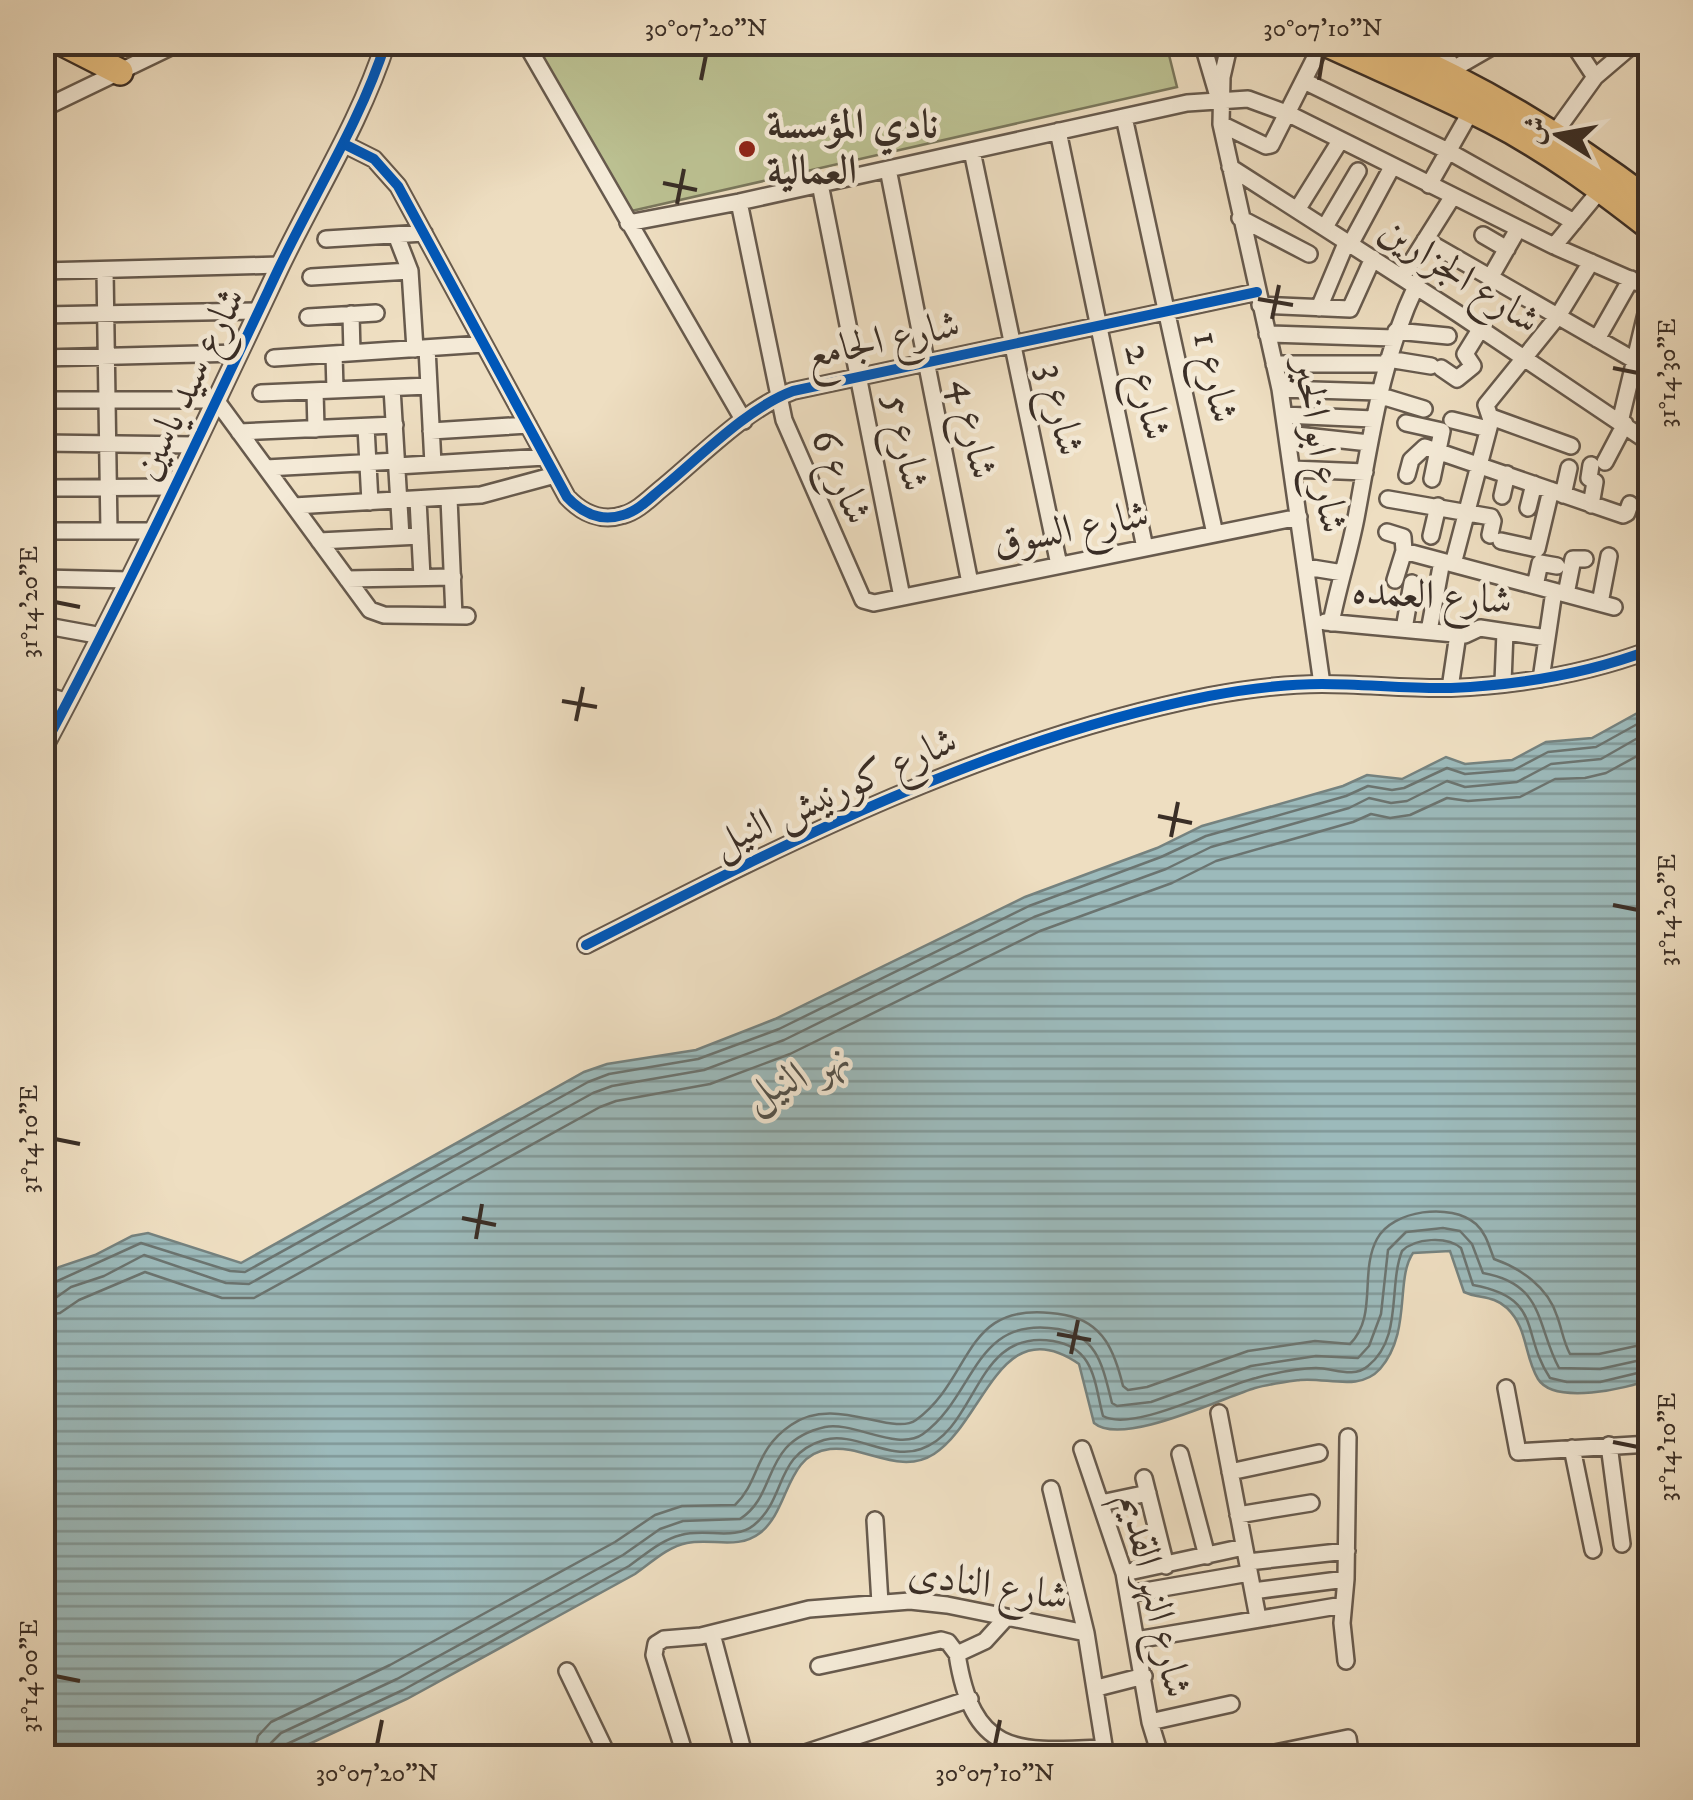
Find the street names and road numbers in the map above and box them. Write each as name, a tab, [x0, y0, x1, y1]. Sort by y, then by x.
street label: شارع الجزارين	[1366, 205, 1549, 352]
street label: شارع سيد ياسين	[122, 280, 263, 491]
street label: شارع الجامع	[801, 300, 966, 390]
street label: شارع 1	[1174, 326, 1248, 429]
street label: شارع 2	[1106, 339, 1181, 446]
street label: شارع ابو الخير	[1274, 351, 1357, 538]
street label: شارع 3	[1020, 359, 1094, 462]
street label: شارع 4	[933, 375, 1007, 485]
street label: شارع 5	[865, 390, 939, 497]
street label: شارع 6	[792, 422, 882, 535]
street label: شارع السوق	[989, 490, 1154, 575]
street label: شارع العمده	[1350, 566, 1514, 634]
street label: شارع كورنيش النيل	[704, 717, 968, 875]
street label: شارع النهر القديم	[1099, 1489, 1202, 1704]
street label: شارع النادى	[904, 1549, 1072, 1629]

